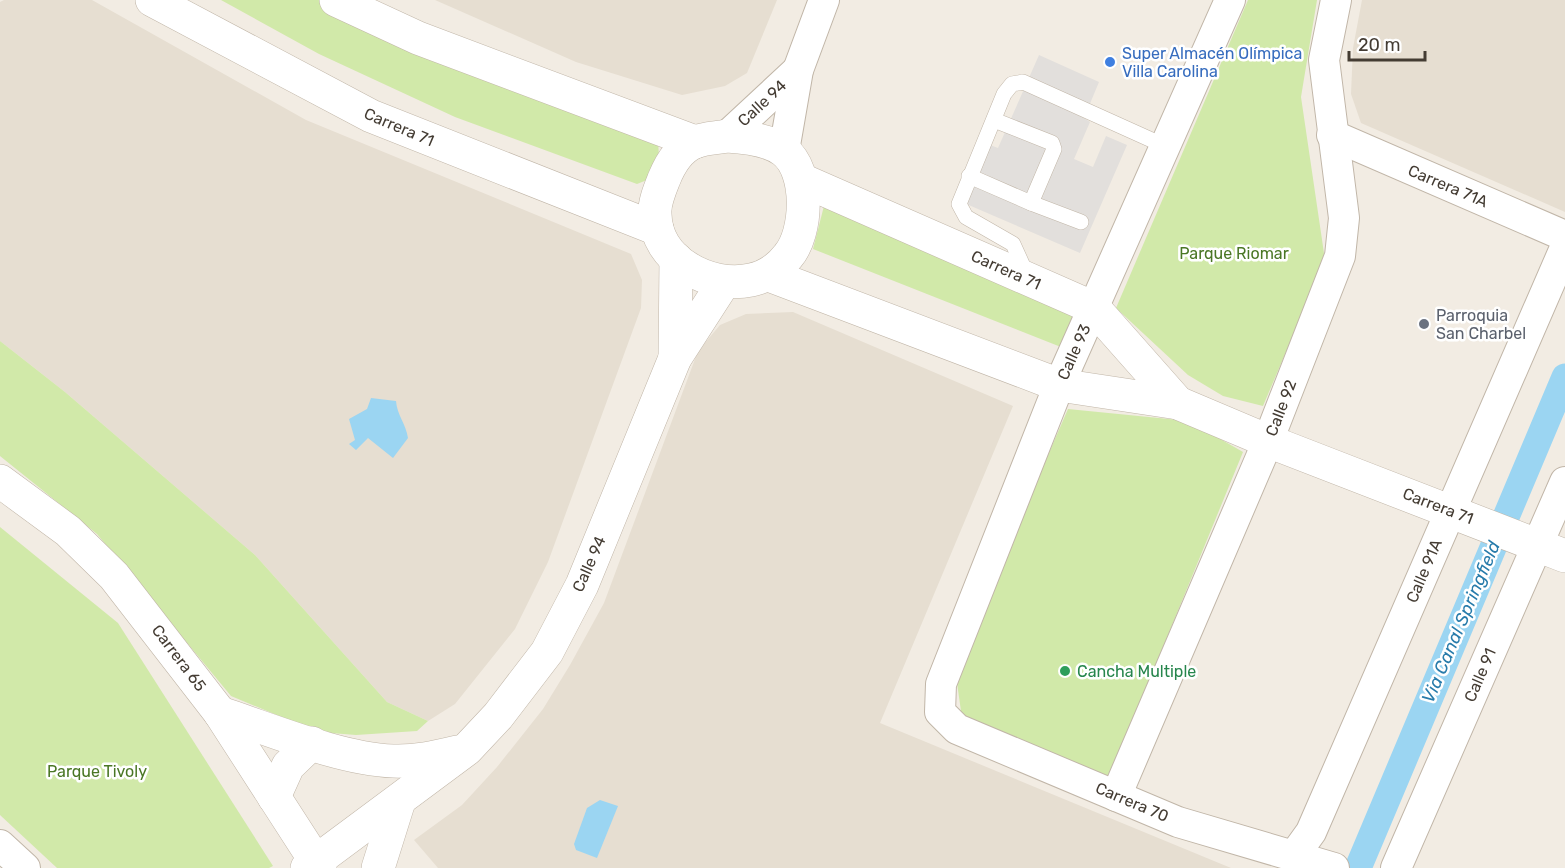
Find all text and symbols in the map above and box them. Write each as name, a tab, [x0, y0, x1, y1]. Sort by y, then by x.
scale bar	[1349, 24, 1426, 62]
text: 20 m	[1358, 34, 1400, 56]
place label: Super Almacén Olímpica Villa Carolina	[1122, 44, 1302, 81]
marker: Super Almacén Olímpica Villa Carolina	[1103, 55, 1117, 69]
street label: Calle 94	[734, 76, 790, 130]
street label: Carrera 71	[361, 104, 437, 150]
street label: Carrera 71A	[1405, 161, 1491, 211]
park label: Parque Riomar	[1179, 244, 1289, 263]
street label: Carrera 71	[968, 246, 1044, 294]
place label: Parroquia San Charbel	[1436, 306, 1526, 343]
marker: Parroquia San Charbel	[1417, 317, 1431, 331]
street label: Calle 93	[1053, 321, 1095, 383]
street label: Calle 92	[1262, 377, 1300, 439]
street label: Carrera 71	[1400, 484, 1476, 528]
street label: Calle 94	[568, 533, 610, 595]
street label: Calle 91A	[1402, 536, 1446, 606]
water label: Via Canal Springfield	[1417, 537, 1505, 706]
street label: Carrera 65	[148, 621, 210, 695]
street label: Calle 91	[1460, 645, 1500, 705]
place label: Cancha Multiple	[1077, 662, 1196, 681]
marker: Cancha Multiple	[1058, 664, 1072, 678]
park label: Parque Tivoly	[47, 762, 147, 781]
street label: Carrera 70	[1093, 778, 1171, 826]

